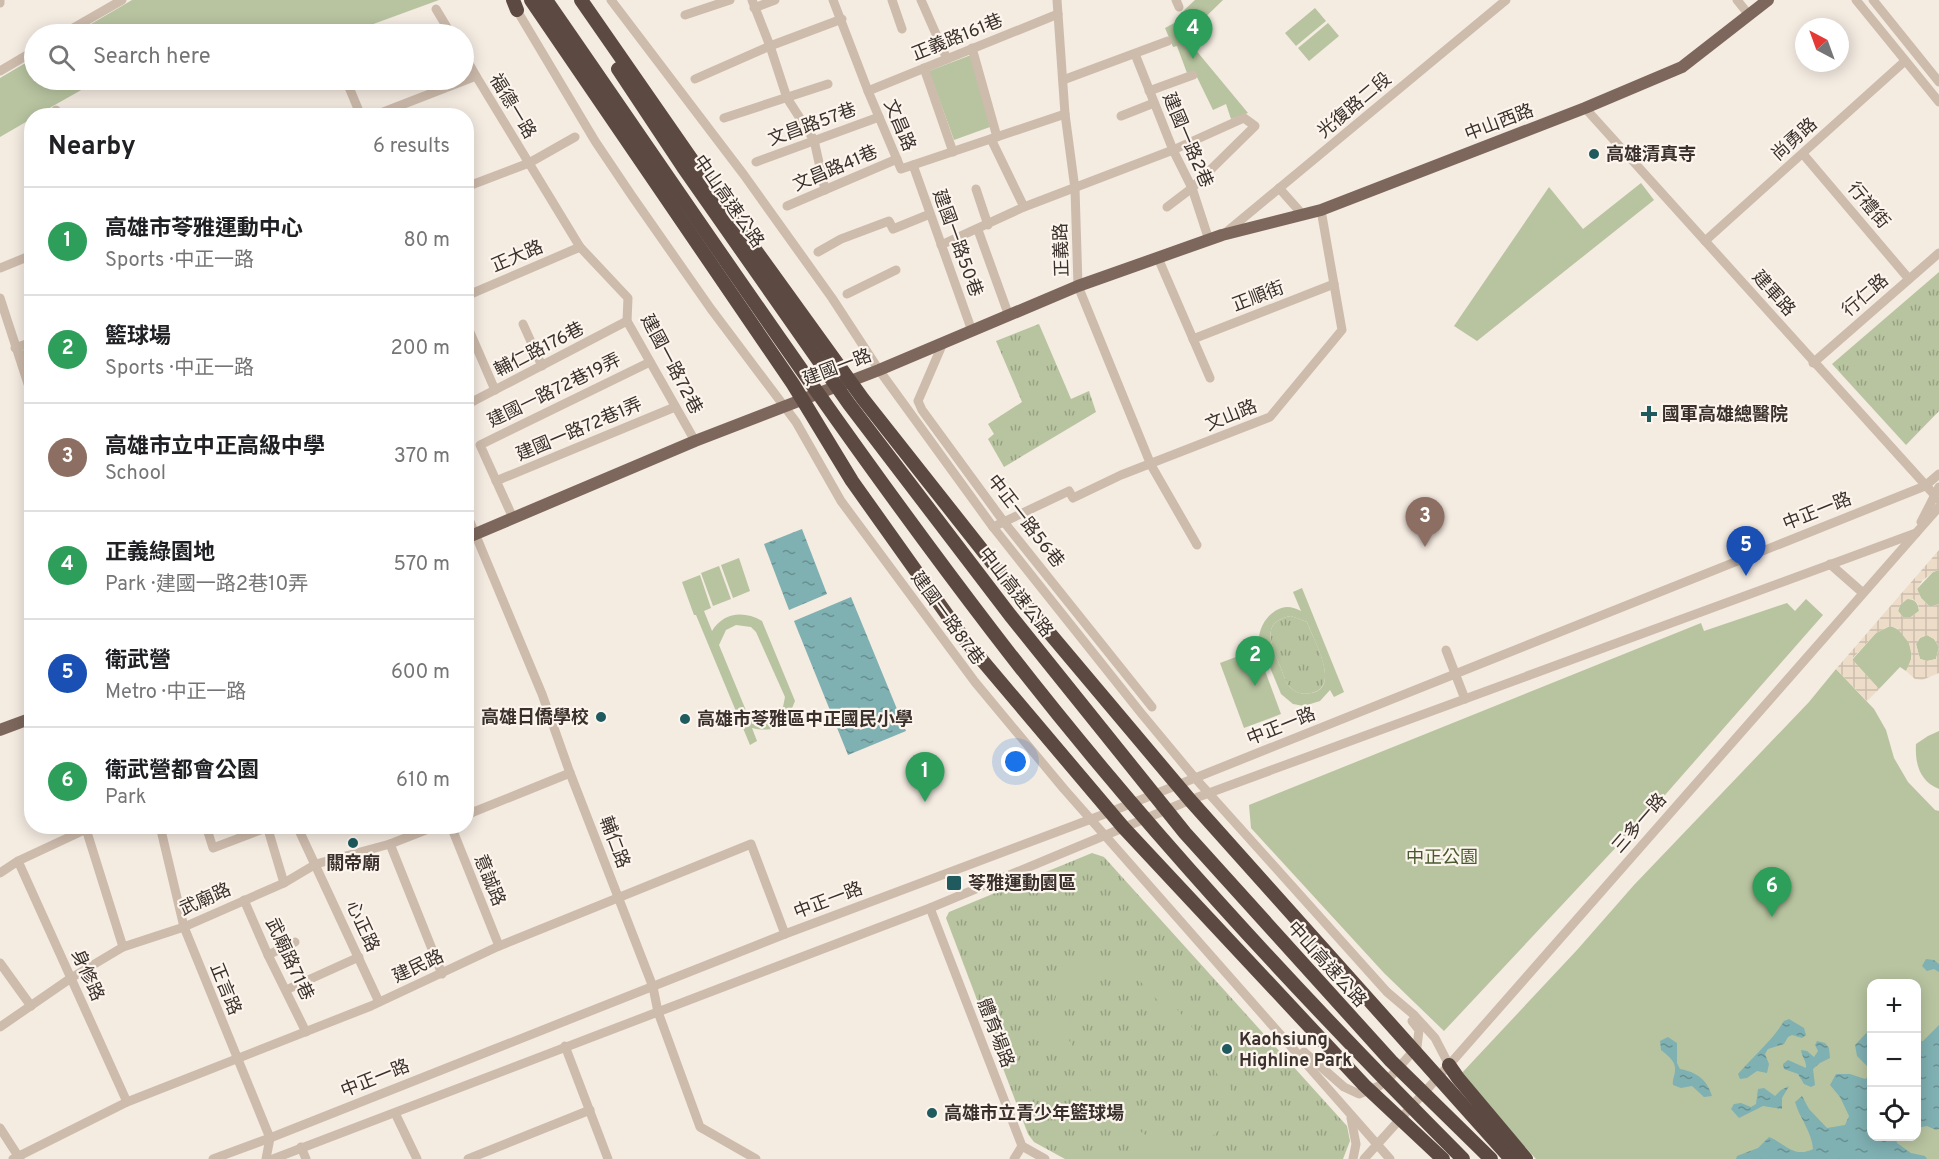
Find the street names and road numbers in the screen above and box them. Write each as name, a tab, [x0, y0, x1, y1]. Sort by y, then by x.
street label: 正義路161巷	[909, 10, 1006, 67]
street label: 光復路二段	[1313, 68, 1397, 144]
street label: 福德一路	[483, 70, 540, 144]
street label: 建國一路2巷	[1156, 90, 1217, 192]
street label: 文昌路	[877, 96, 920, 155]
street label: 文昌路57巷	[765, 99, 860, 152]
street label: 中山西路	[1462, 100, 1537, 147]
street label: 尚勇路	[1767, 114, 1823, 167]
street label: 文昌路41巷	[790, 141, 881, 198]
street label: 中山高速公路	[687, 151, 768, 253]
street label: 行禮街	[1842, 178, 1894, 234]
street label: 建國一路50巷	[927, 187, 987, 300]
street label: 正義路	[1050, 223, 1075, 277]
street label: 正大路	[488, 236, 547, 279]
street label: 建軍路	[1746, 266, 1799, 322]
street label: 行仁路	[1838, 270, 1894, 323]
street label: 正順街	[1229, 277, 1288, 318]
street label: 建國一路72巷	[635, 311, 707, 419]
street label: 輔仁路176巷	[491, 318, 589, 383]
street label: 建國一路	[800, 345, 875, 392]
street label: 建國一路72巷19弄	[484, 349, 625, 434]
street label: 建國一路72巷1弄	[513, 393, 646, 467]
street label: 文山路	[1202, 396, 1261, 437]
street label: 中正一路56巷	[981, 471, 1068, 573]
street label: 中正一路	[1780, 488, 1855, 537]
street label: 中山高速公路	[973, 543, 1057, 643]
street label: 建國一路87巷	[905, 568, 988, 670]
street label: 中正一路	[1244, 703, 1319, 752]
street label: 三多一路	[1608, 789, 1672, 859]
street label: 輔仁路	[593, 813, 634, 872]
street label: 意誠路	[468, 851, 509, 910]
street label: 中正一路	[791, 878, 866, 925]
street label: 武廟路	[176, 879, 235, 922]
street label: 心正路	[340, 897, 383, 956]
street label: 武廟路71巷	[260, 915, 318, 1005]
street label: 中山高速公路	[1281, 917, 1371, 1013]
street label: 身修路	[65, 946, 108, 1005]
street label: 建民路	[389, 946, 448, 989]
street label: 正言路	[204, 960, 245, 1019]
street label: 體育場路	[971, 996, 1018, 1071]
street label: 中正一路	[338, 1055, 413, 1104]

